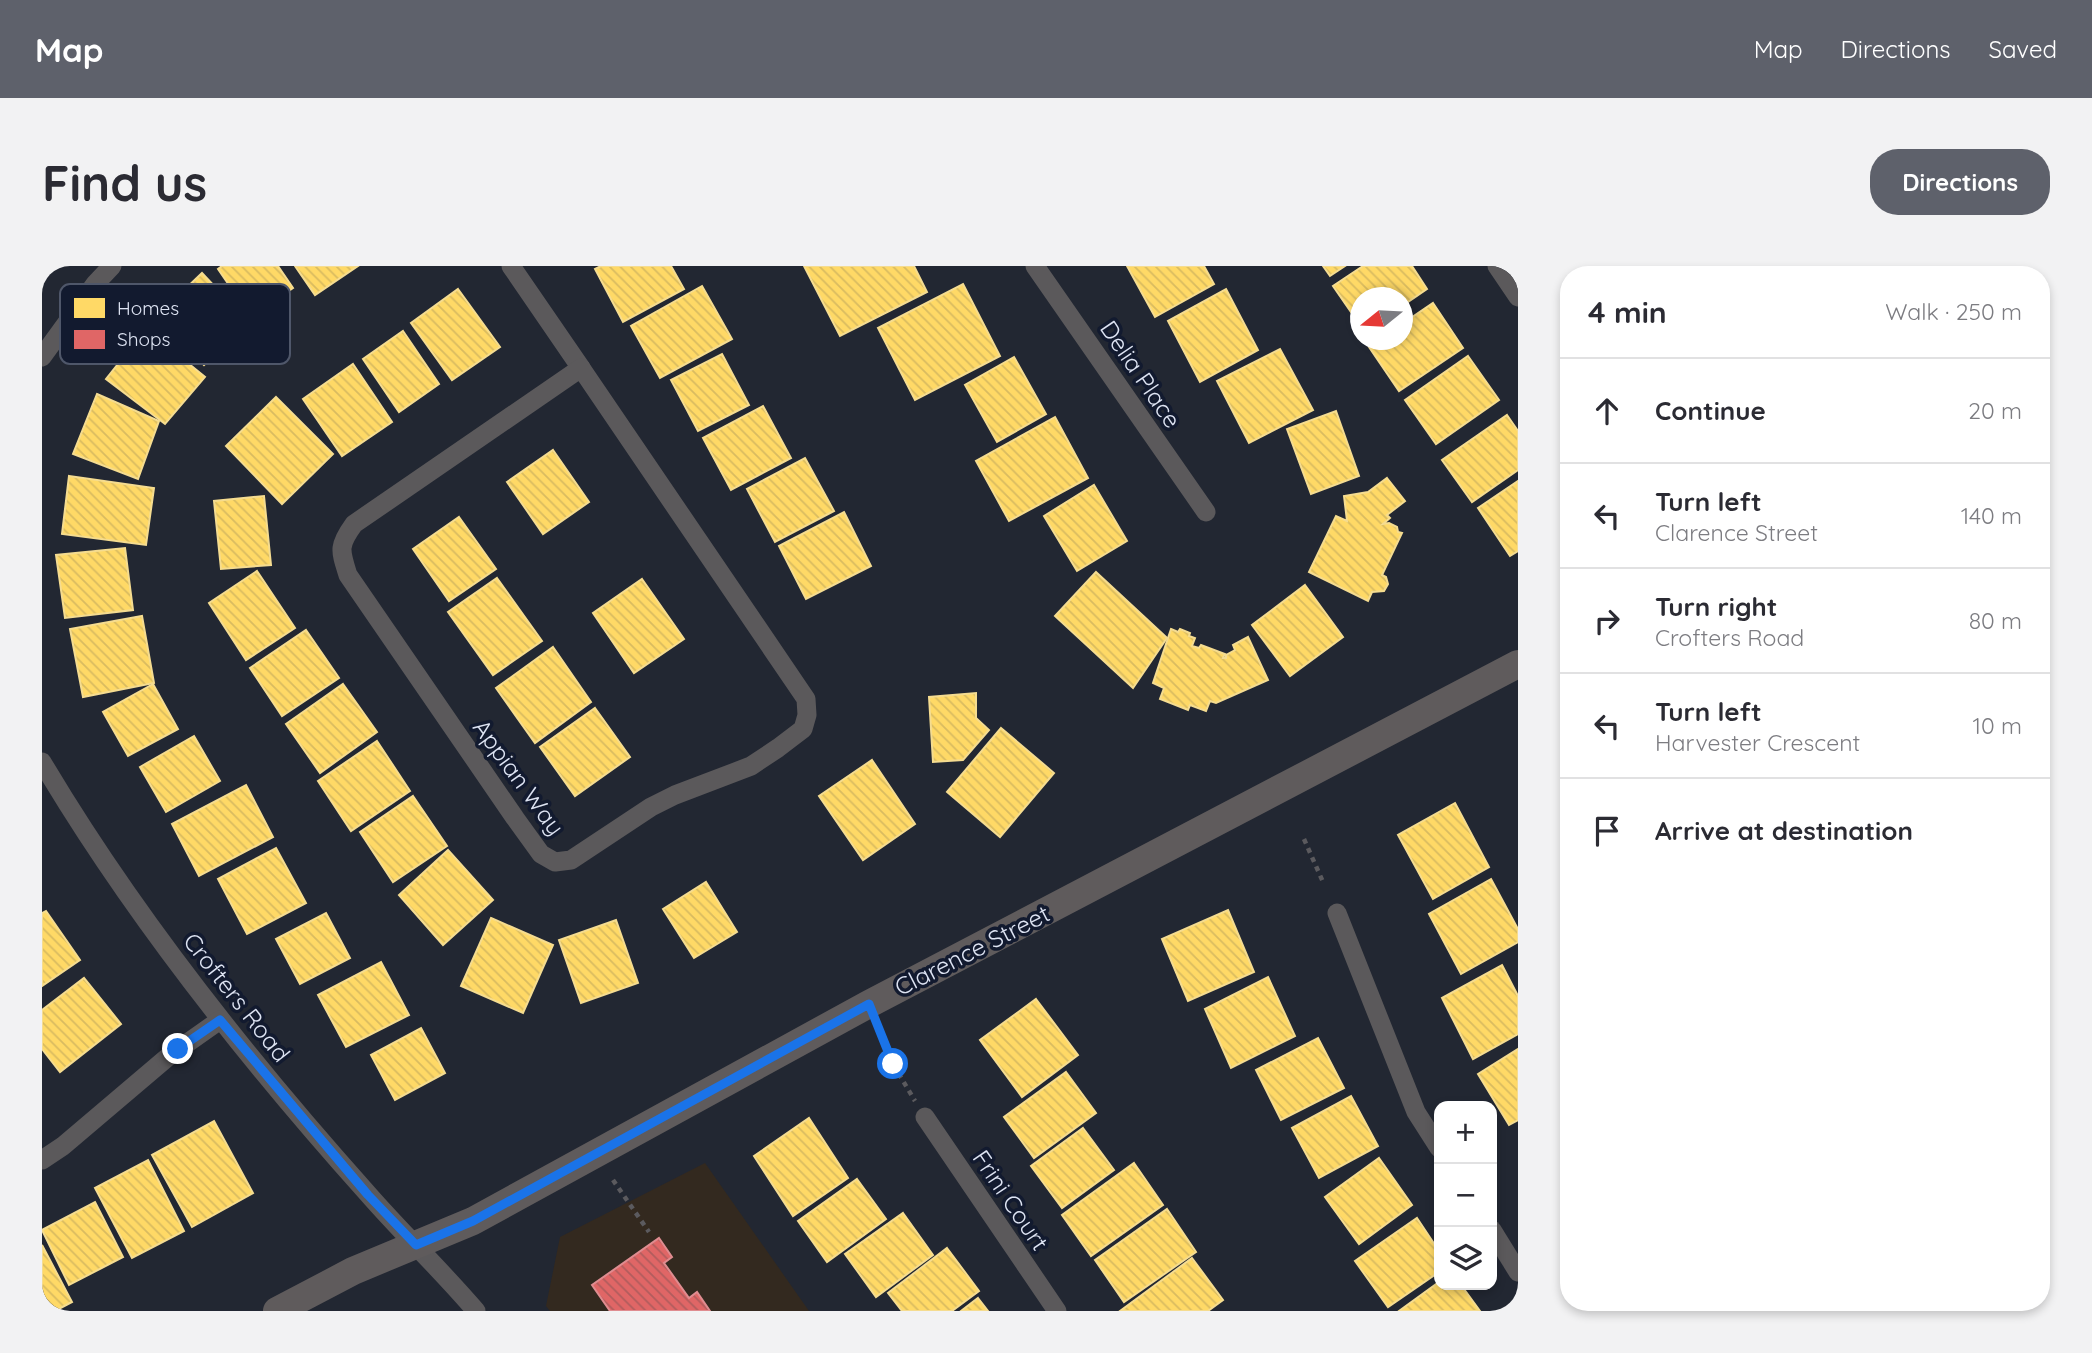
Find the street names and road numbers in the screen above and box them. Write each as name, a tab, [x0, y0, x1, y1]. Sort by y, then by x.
street label: Delia Place	[1094, 315, 1188, 433]
street label: Appian Way	[467, 713, 571, 841]
street label: Clarence Street	[889, 898, 1055, 1002]
street label: Crofters Road	[177, 926, 297, 1068]
street label: Frini Court	[967, 1144, 1055, 1256]

